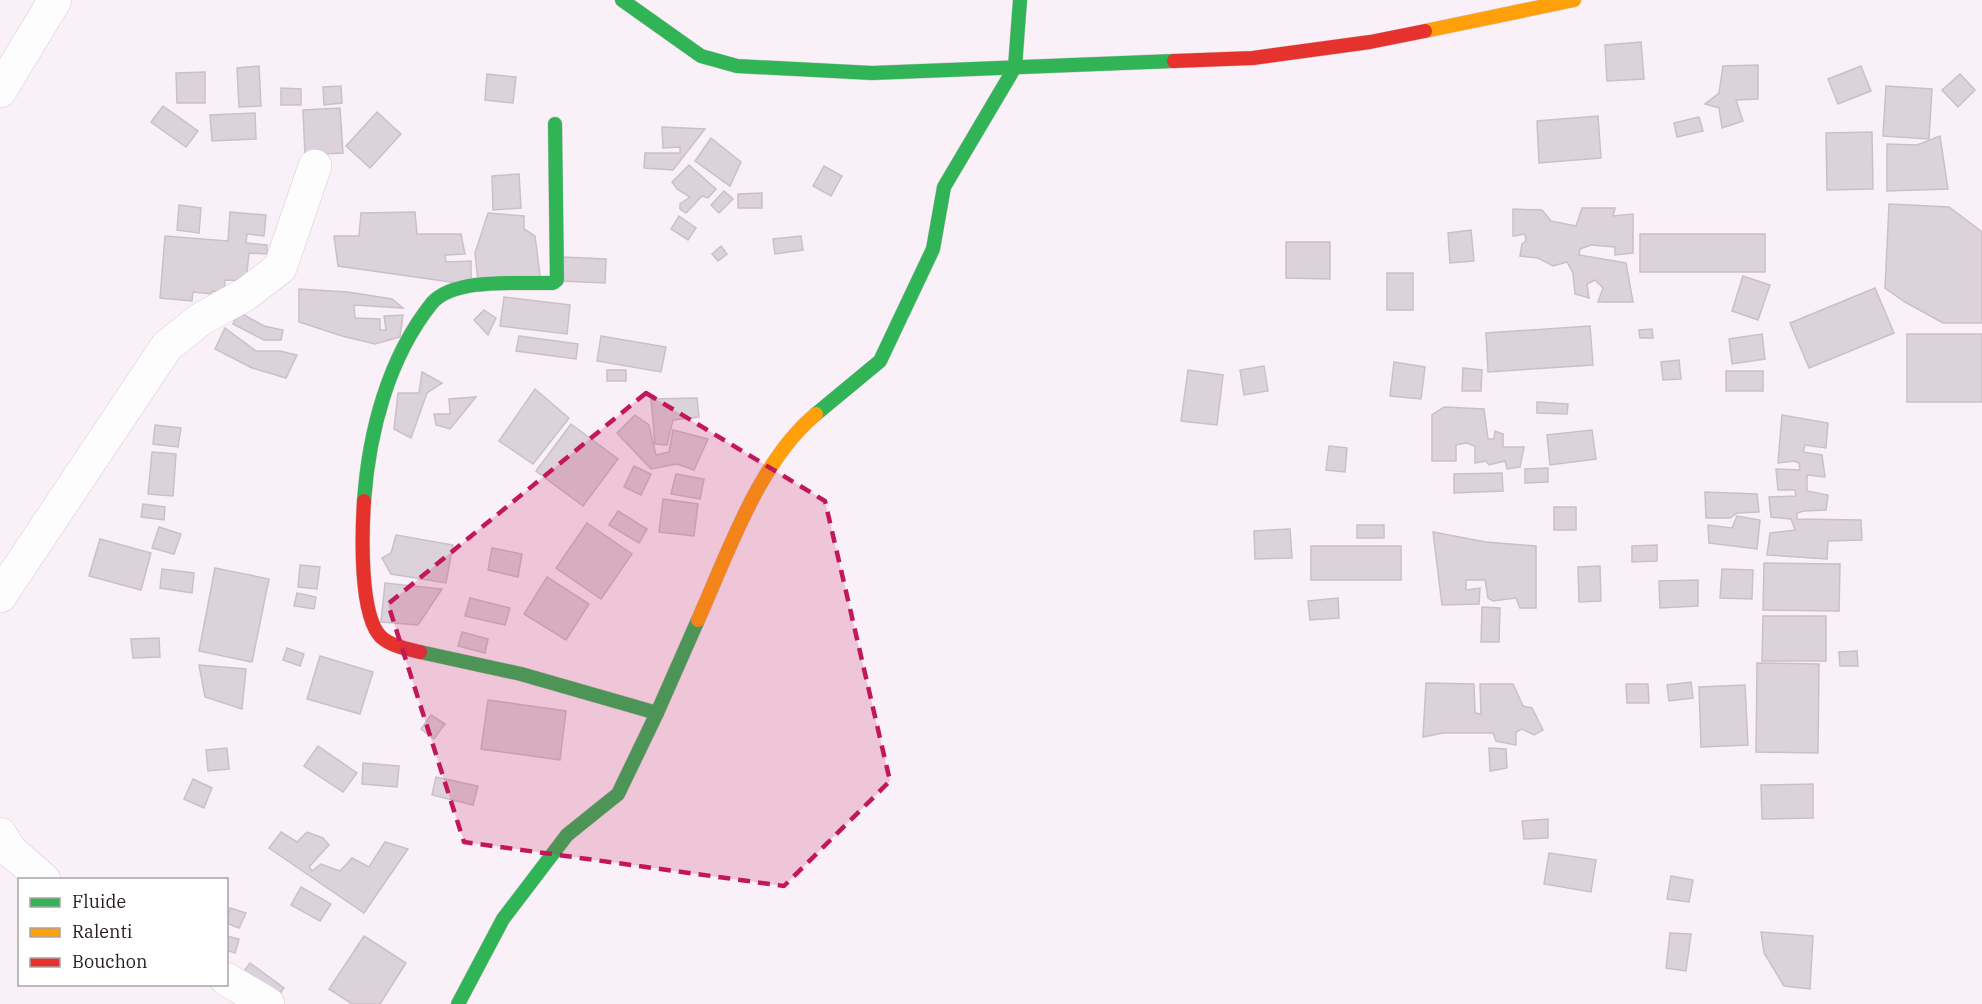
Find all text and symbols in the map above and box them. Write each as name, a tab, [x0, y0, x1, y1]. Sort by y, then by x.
legend	[18, 878, 228, 986]
text: Fluide	[72, 890, 126, 913]
text: Ralenti	[72, 920, 133, 943]
text: Bouchon	[72, 950, 148, 973]

